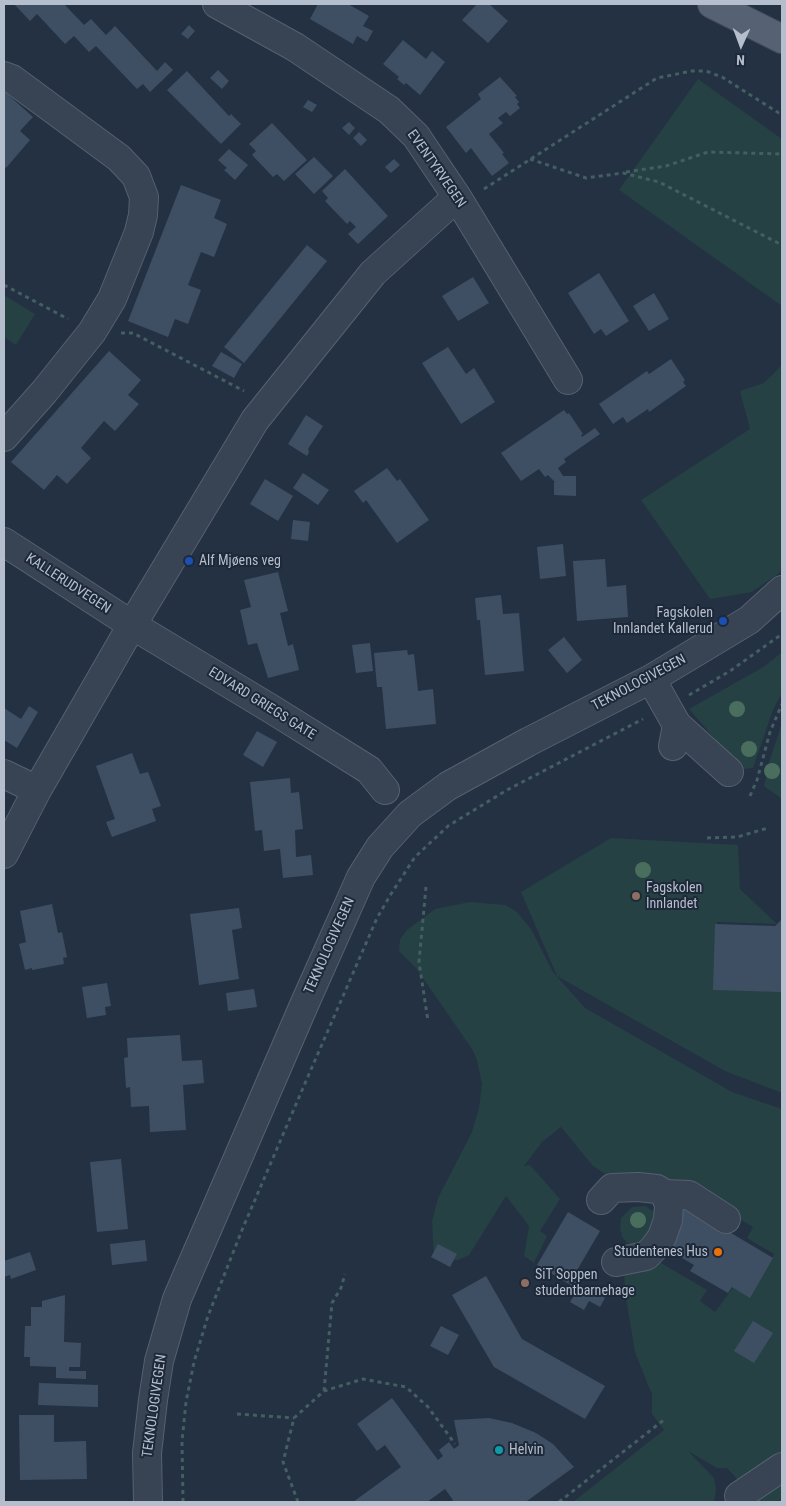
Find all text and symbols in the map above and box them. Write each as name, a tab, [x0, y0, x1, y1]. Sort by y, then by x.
north arrow	[716, 20, 766, 70]
text: N	[736, 52, 745, 68]
street label: EVENTYRVEGEN	[403, 127, 469, 211]
street label: KALLERUDVEGEN	[22, 550, 114, 618]
place label: Alf Mjøens veg	[199, 553, 281, 569]
marker: Alf Mjøens veg	[183, 555, 195, 567]
place label: Fagskolen Innlandet Kallerud	[613, 605, 713, 638]
marker: Fagskolen Innlandet Kallerud	[717, 615, 729, 627]
street label: TEKNOLOGIVEGEN	[589, 651, 689, 715]
street label: EDVARD GRIEGS GATE	[205, 664, 319, 744]
place label: Fagskolen Innlandet	[646, 880, 702, 912]
marker: Fagskolen Innlandet	[630, 890, 642, 902]
street label: TEKNOLOGIVEGEN	[301, 895, 359, 997]
place label: Studentenes Hus	[614, 1244, 708, 1260]
marker: Studentenes Hus	[712, 1246, 724, 1258]
place label: SiT Soppen studentbarnehage	[535, 1267, 635, 1300]
marker: SiT Soppen studentbarnehage	[519, 1277, 531, 1289]
street label: TEKNOLOGIVEGEN	[139, 1353, 171, 1459]
place label: Helvin	[509, 1442, 543, 1458]
marker: Helvin	[493, 1444, 505, 1456]

